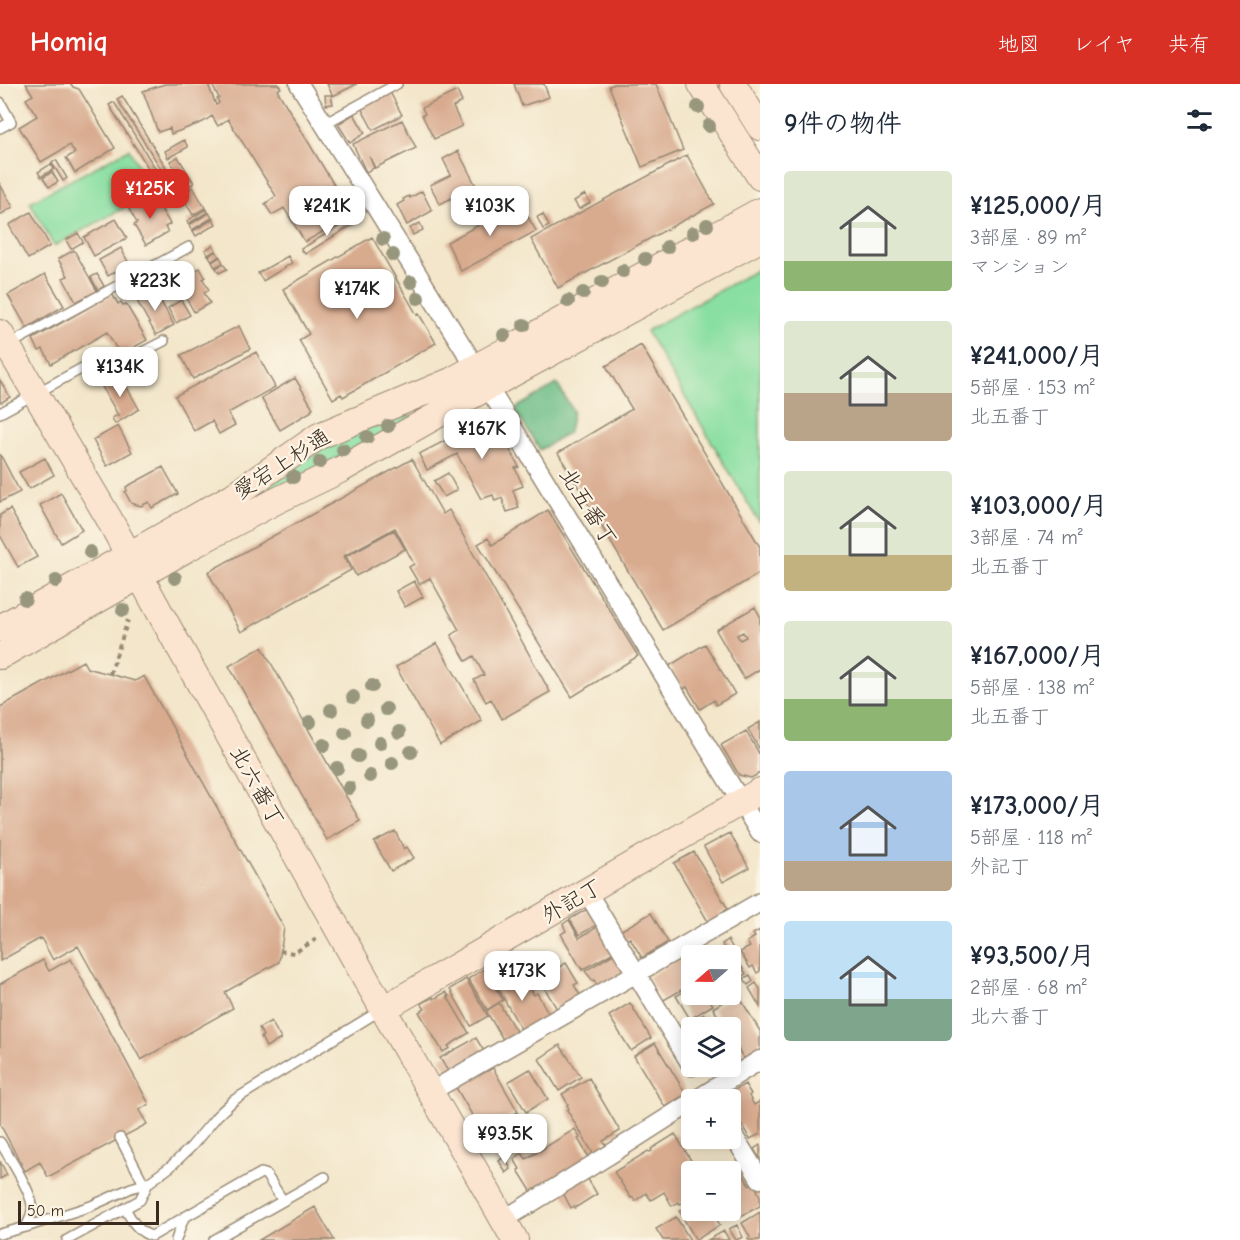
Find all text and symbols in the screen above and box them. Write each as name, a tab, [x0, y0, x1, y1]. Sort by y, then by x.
text: Homiq	[30, 26, 108, 58]
text: 地図	[998, 32, 1040, 56]
text: レイヤ	[1073, 32, 1135, 56]
text: 共有	[1168, 32, 1210, 56]
icon: filters	[1183, 104, 1216, 137]
text: 9件の物件	[784, 109, 902, 139]
pin: ¥125K	[108, 169, 192, 220]
text: ¥125K	[125, 177, 175, 200]
pin: ¥241K	[285, 186, 369, 237]
pin: ¥103K	[448, 186, 532, 237]
text: ¥125,000/月	[970, 191, 1107, 221]
text: ¥241K	[303, 194, 351, 217]
text: ¥103K	[465, 194, 515, 217]
icon: home	[832, 195, 904, 267]
text: 3部屋 · 89 m²	[970, 226, 1086, 249]
text: マンション	[970, 255, 1069, 278]
pin: ¥223K	[113, 261, 197, 312]
text: ¥223K	[130, 269, 180, 292]
pin: ¥174K	[315, 269, 399, 320]
text: ¥174K	[334, 277, 380, 300]
text: ¥241,000/月	[970, 341, 1104, 371]
icon: home	[832, 345, 904, 417]
pin: ¥134K	[78, 347, 162, 398]
text: ¥134K	[96, 355, 144, 378]
text: 5部屋 · 153 m²	[970, 376, 1095, 399]
text: 北五番丁	[970, 405, 1050, 428]
pin: ¥167K	[440, 409, 524, 460]
text: ¥167K	[458, 417, 506, 440]
street label: 愛宕上杉通	[229, 423, 335, 505]
street label: 北五番丁	[554, 463, 622, 551]
text: ¥103,000/月	[970, 491, 1108, 521]
icon: home	[832, 495, 904, 567]
text: 3部屋 · 74 m²	[970, 526, 1083, 549]
text: 北五番丁	[970, 555, 1050, 578]
text: ¥167,000/月	[970, 641, 1105, 671]
icon: home	[832, 645, 904, 717]
text: 5部屋 · 138 m²	[970, 676, 1094, 699]
text: 北五番丁	[970, 705, 1050, 728]
street label: 北六番丁	[224, 741, 290, 831]
text: ¥173,000/月	[970, 791, 1105, 821]
icon: home	[832, 795, 904, 867]
text: 5部屋 · 118 m²	[970, 826, 1092, 849]
text: 外記丁	[970, 855, 1030, 878]
street label: 外記丁	[537, 873, 607, 929]
text: ¥93,500/月	[970, 941, 1095, 971]
north arrow	[681, 945, 741, 1005]
map controls	[681, 945, 741, 1221]
icon: home	[832, 945, 904, 1017]
pin: ¥173K	[480, 951, 564, 1002]
text: ¥173K	[498, 959, 546, 982]
text: 2部屋 · 68 m²	[970, 976, 1087, 999]
text: 北六番丁	[970, 1005, 1050, 1028]
button: layers	[681, 1017, 741, 1077]
button: +	[681, 1089, 741, 1149]
pin: ¥93.5K	[456, 1114, 554, 1165]
text: ¥93.5K	[477, 1122, 533, 1145]
button: −	[681, 1161, 741, 1221]
scale bar	[18, 1198, 159, 1226]
text: 50 m	[27, 1202, 64, 1220]

